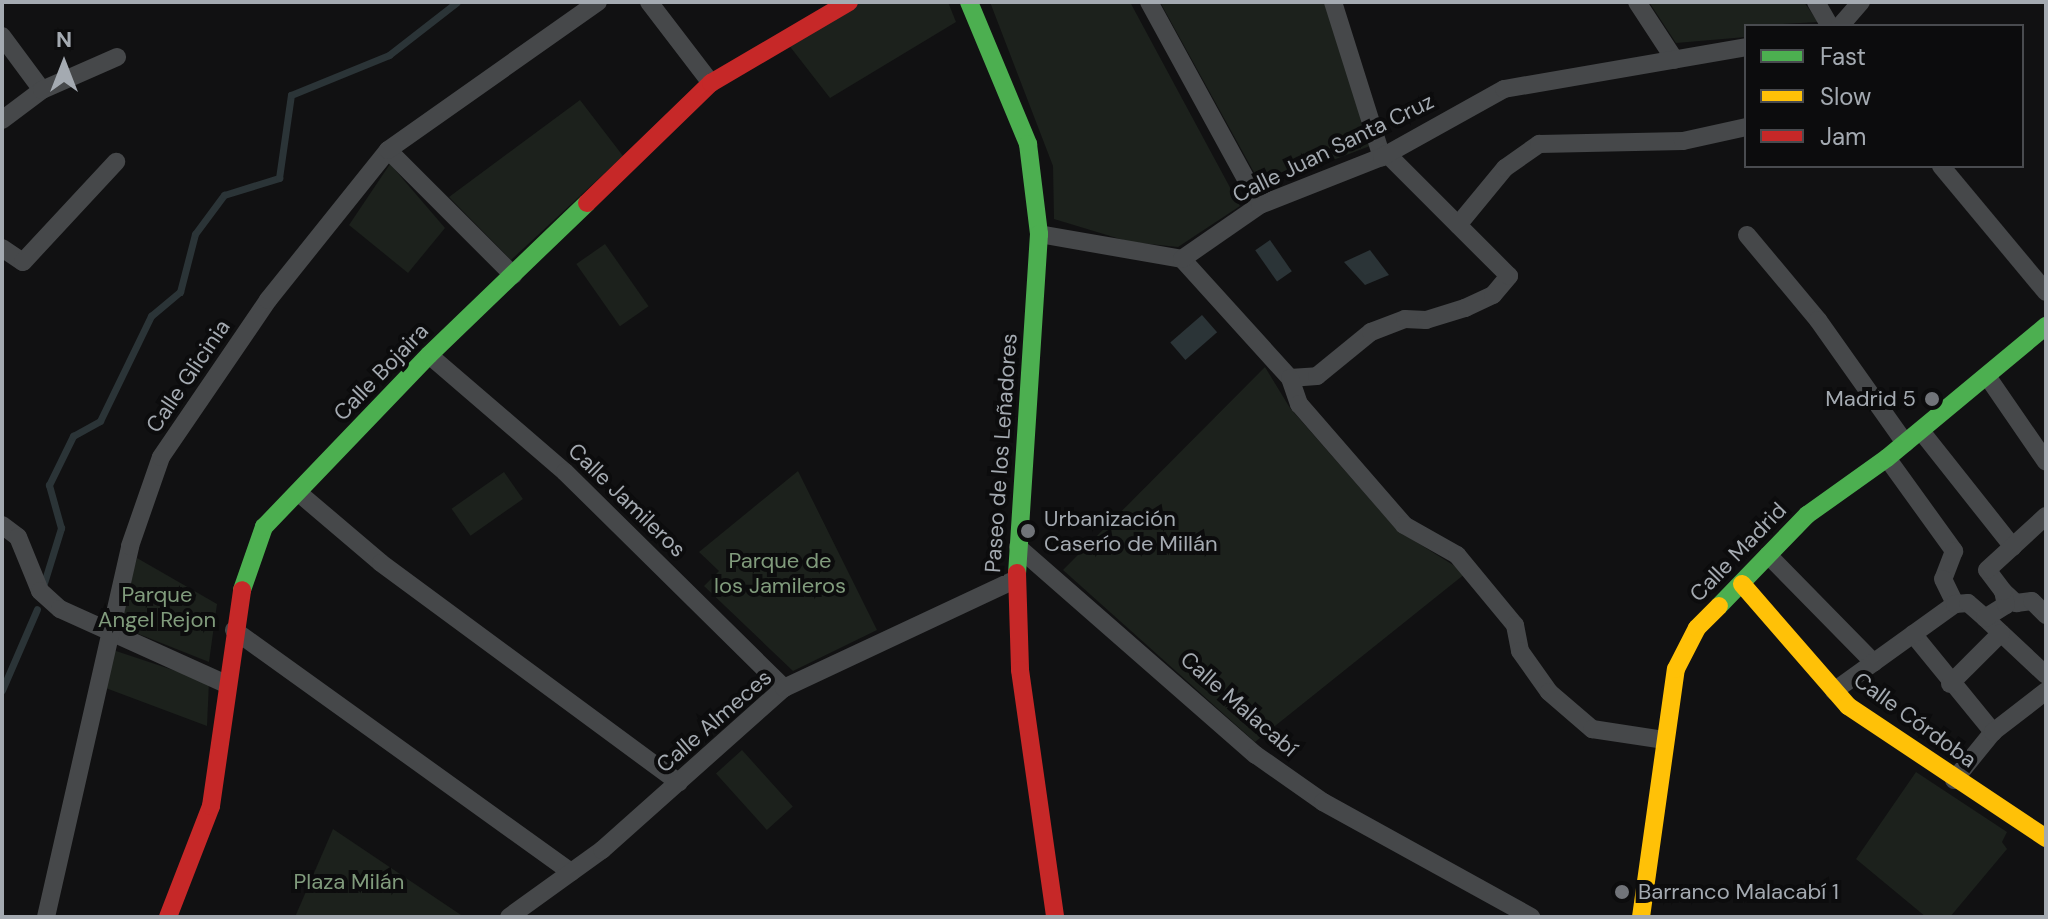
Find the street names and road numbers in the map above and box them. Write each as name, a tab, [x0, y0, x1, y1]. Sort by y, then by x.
street label: Calle Juan Santa Cruz	[1228, 88, 1438, 208]
street label: Calle Glicinia	[141, 315, 235, 437]
street label: Calle Bojaira	[328, 318, 434, 426]
street label: Paseo de los Leñadores	[979, 332, 1023, 574]
street label: Calle Jamileros	[563, 437, 691, 563]
street label: Calle Madrid	[1684, 497, 1792, 607]
street label: Calle Malacabí	[1175, 646, 1303, 762]
street label: Calle Almeces	[651, 664, 777, 778]
street label: Calle Córdoba	[1849, 667, 1981, 773]

